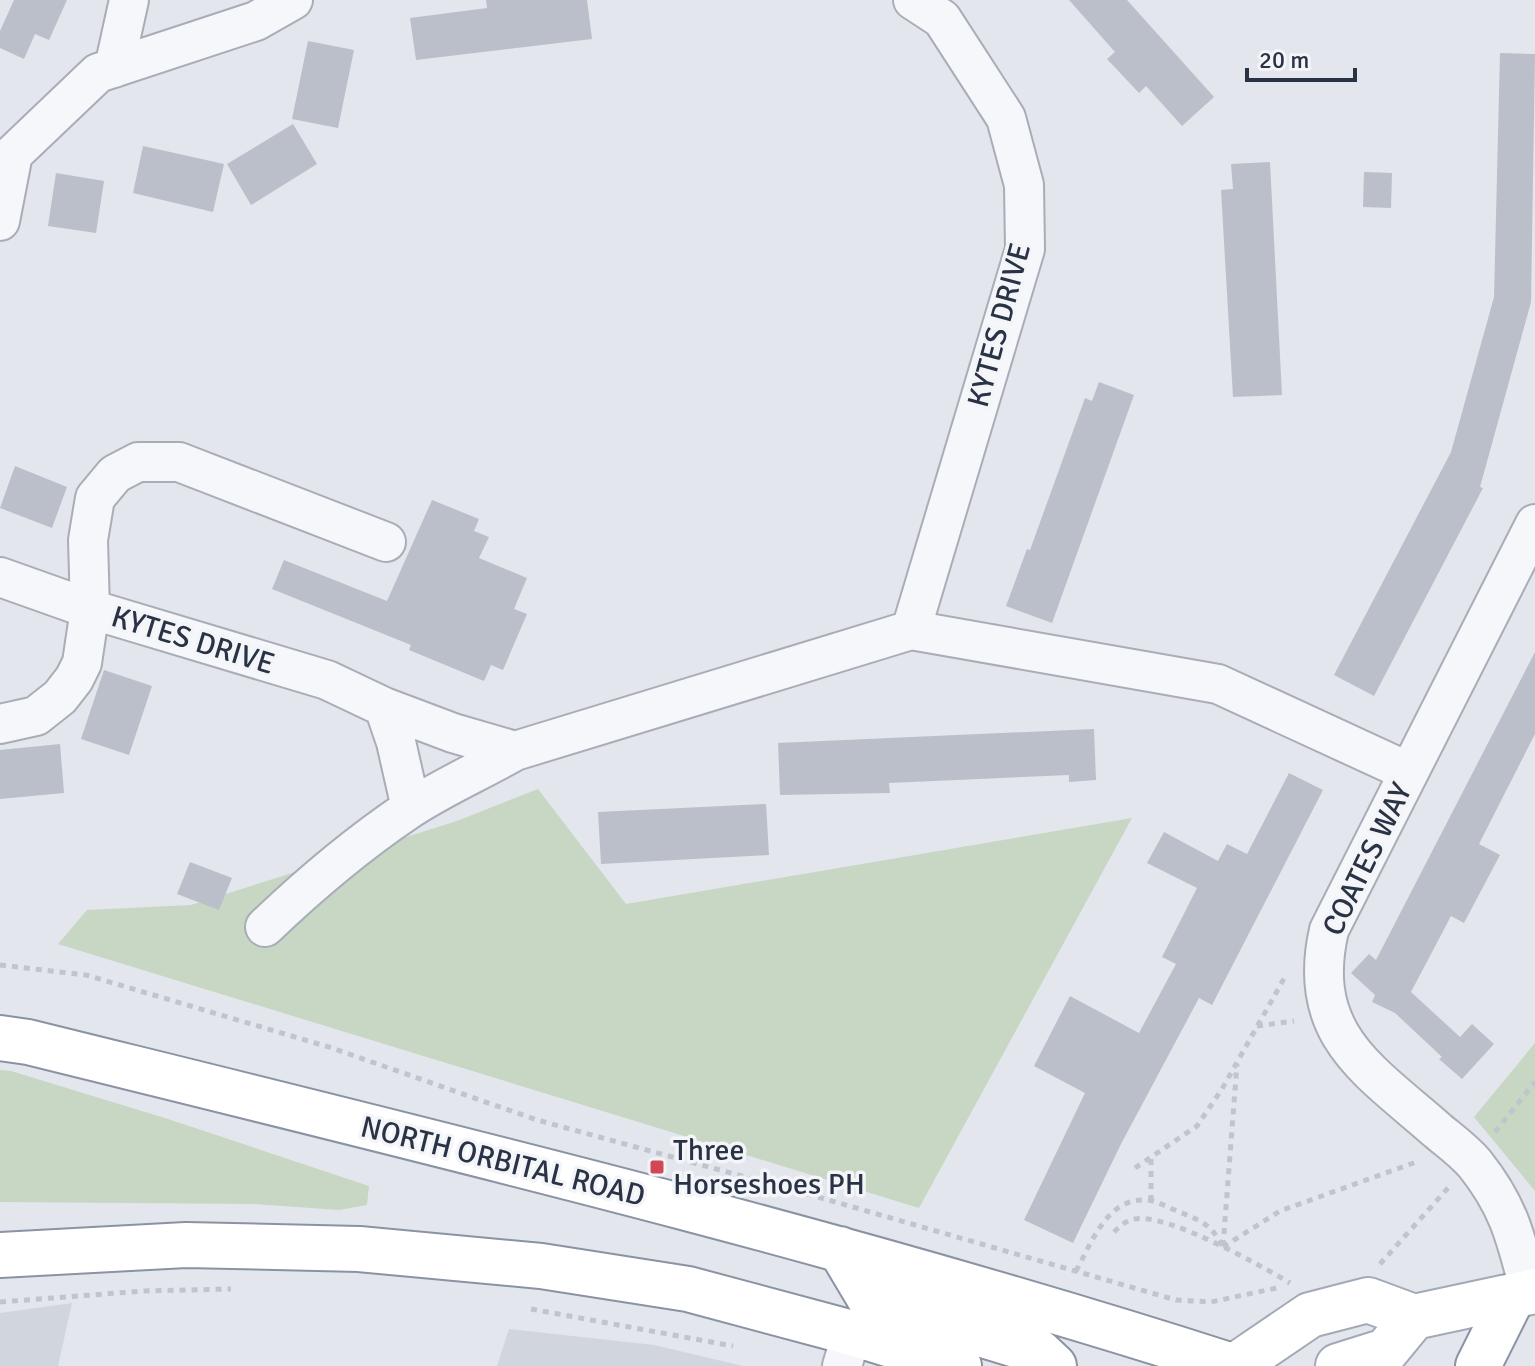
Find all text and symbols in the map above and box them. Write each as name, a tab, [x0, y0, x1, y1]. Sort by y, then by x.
scale bar	[1247, 32, 1355, 82]
text: 20 m	[1259, 45, 1309, 75]
street label: KYTES DRIVE	[960, 239, 1039, 411]
street label: KYTES DRIVE	[107, 598, 279, 683]
street label: COATES WAY	[1315, 777, 1420, 942]
street label: NORTH ORBITAL ROAD	[357, 1108, 649, 1215]
place label: Three Horseshoes PH	[673, 1132, 865, 1203]
marker: Three Horseshoes PH	[648, 1158, 666, 1176]

